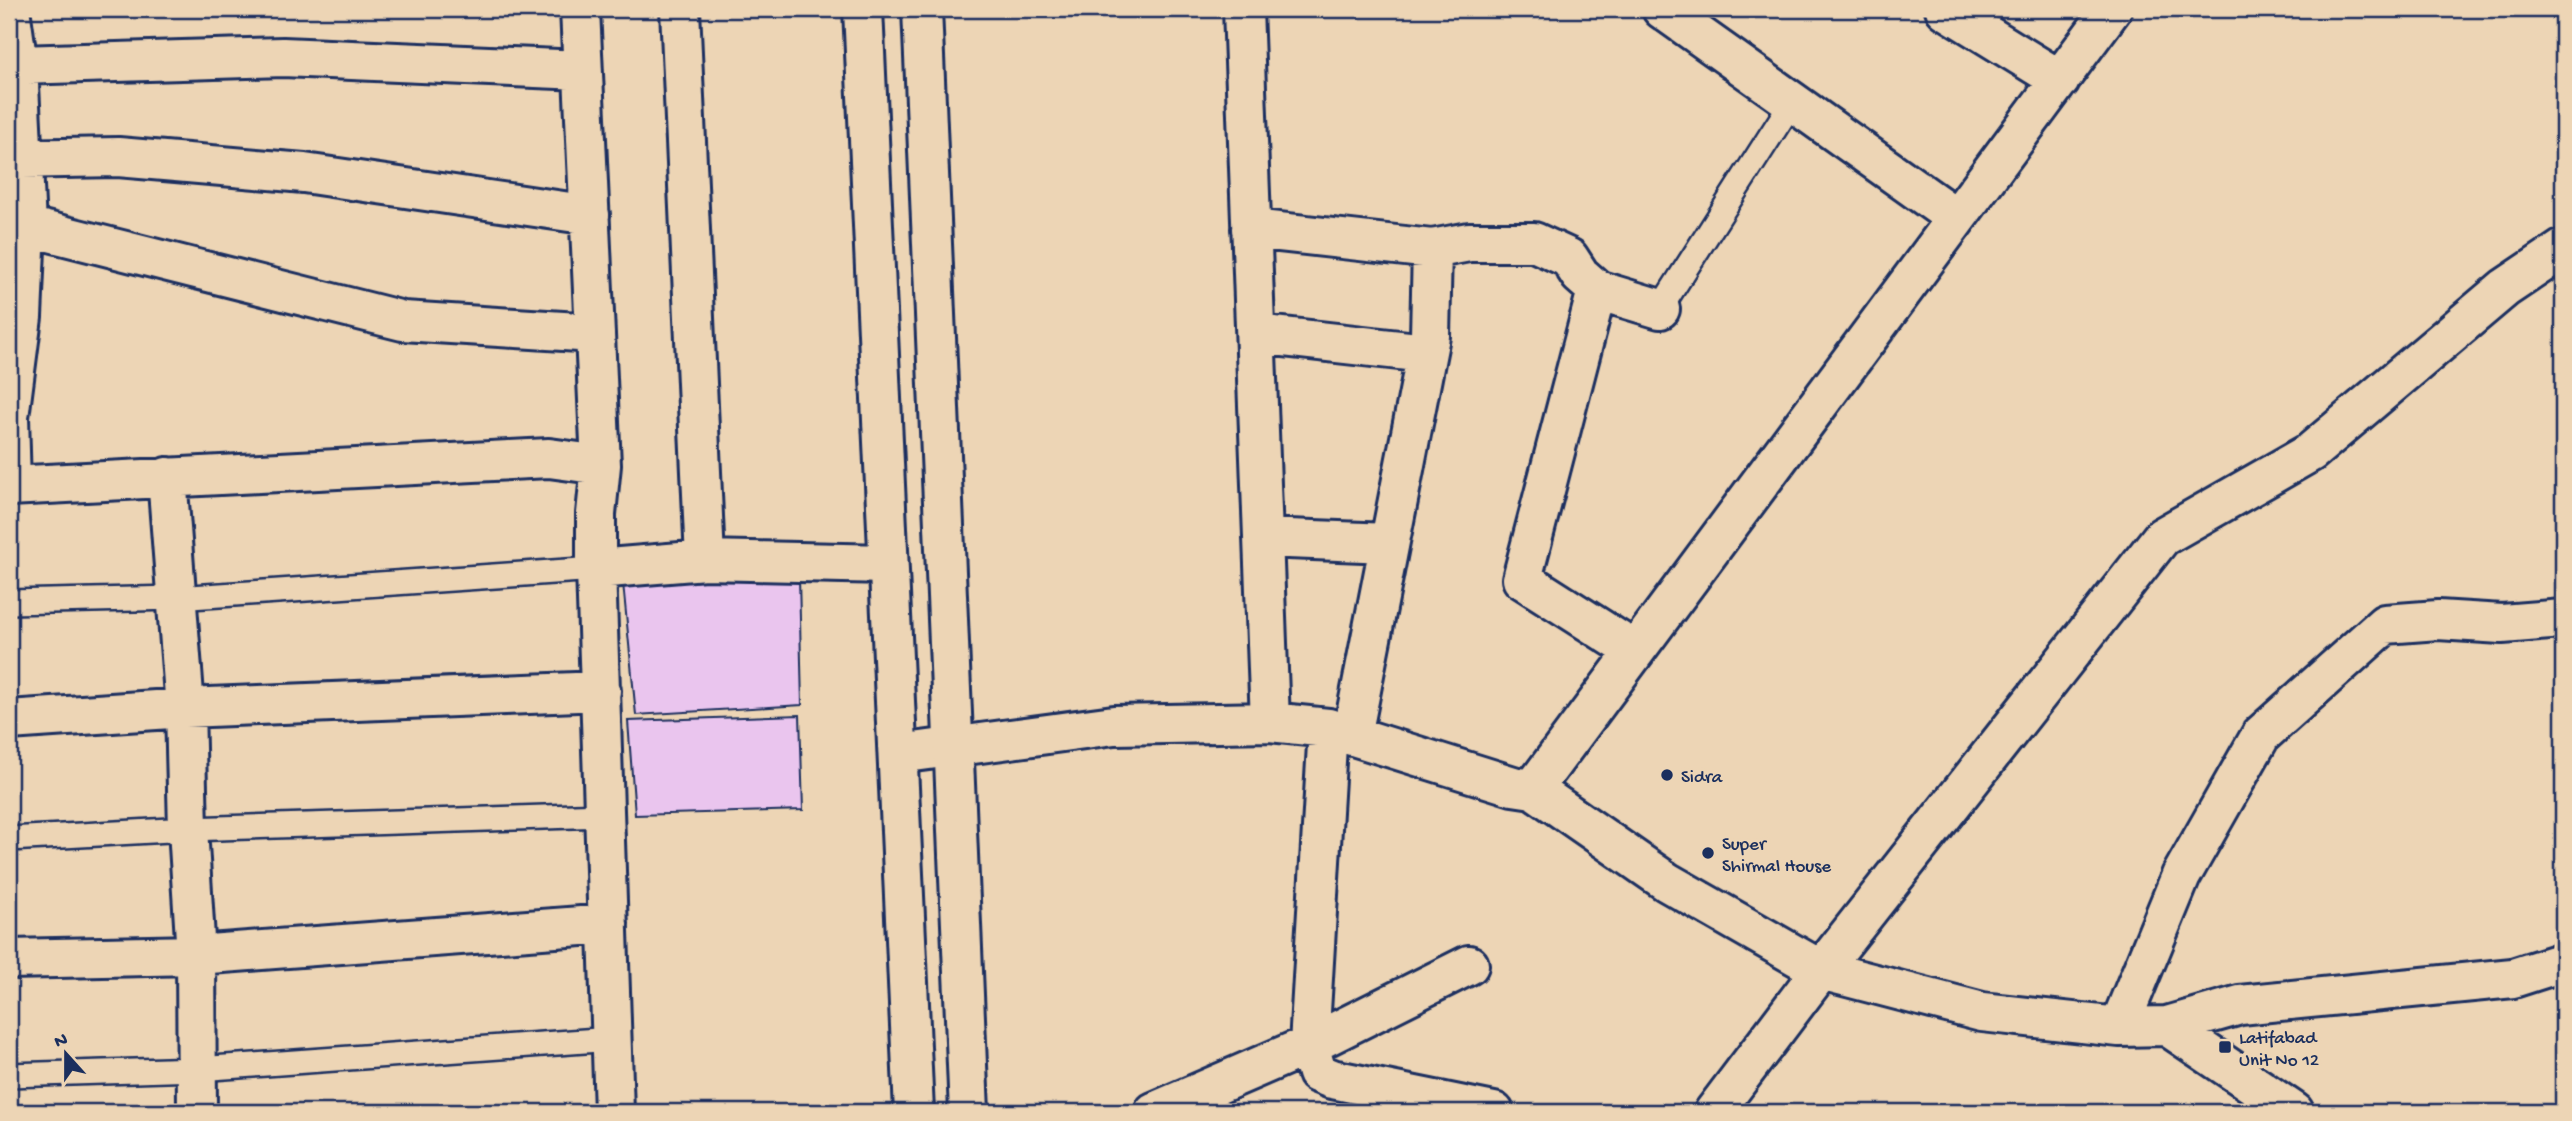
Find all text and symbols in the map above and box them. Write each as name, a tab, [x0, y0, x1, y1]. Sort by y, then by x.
marker: Sidra	[1659, 767, 1675, 783]
place label: Sidra	[1681, 767, 1724, 790]
place label: Super Shirmal House	[1722, 834, 1831, 879]
marker: Super Shirmal House	[1700, 845, 1716, 861]
north arrow	[32, 1020, 102, 1090]
text: N	[51, 1028, 71, 1054]
place label: Latifabad Unit No 12	[2239, 1028, 2319, 1073]
marker: Latifabad Unit No 12	[2217, 1039, 2233, 1055]

